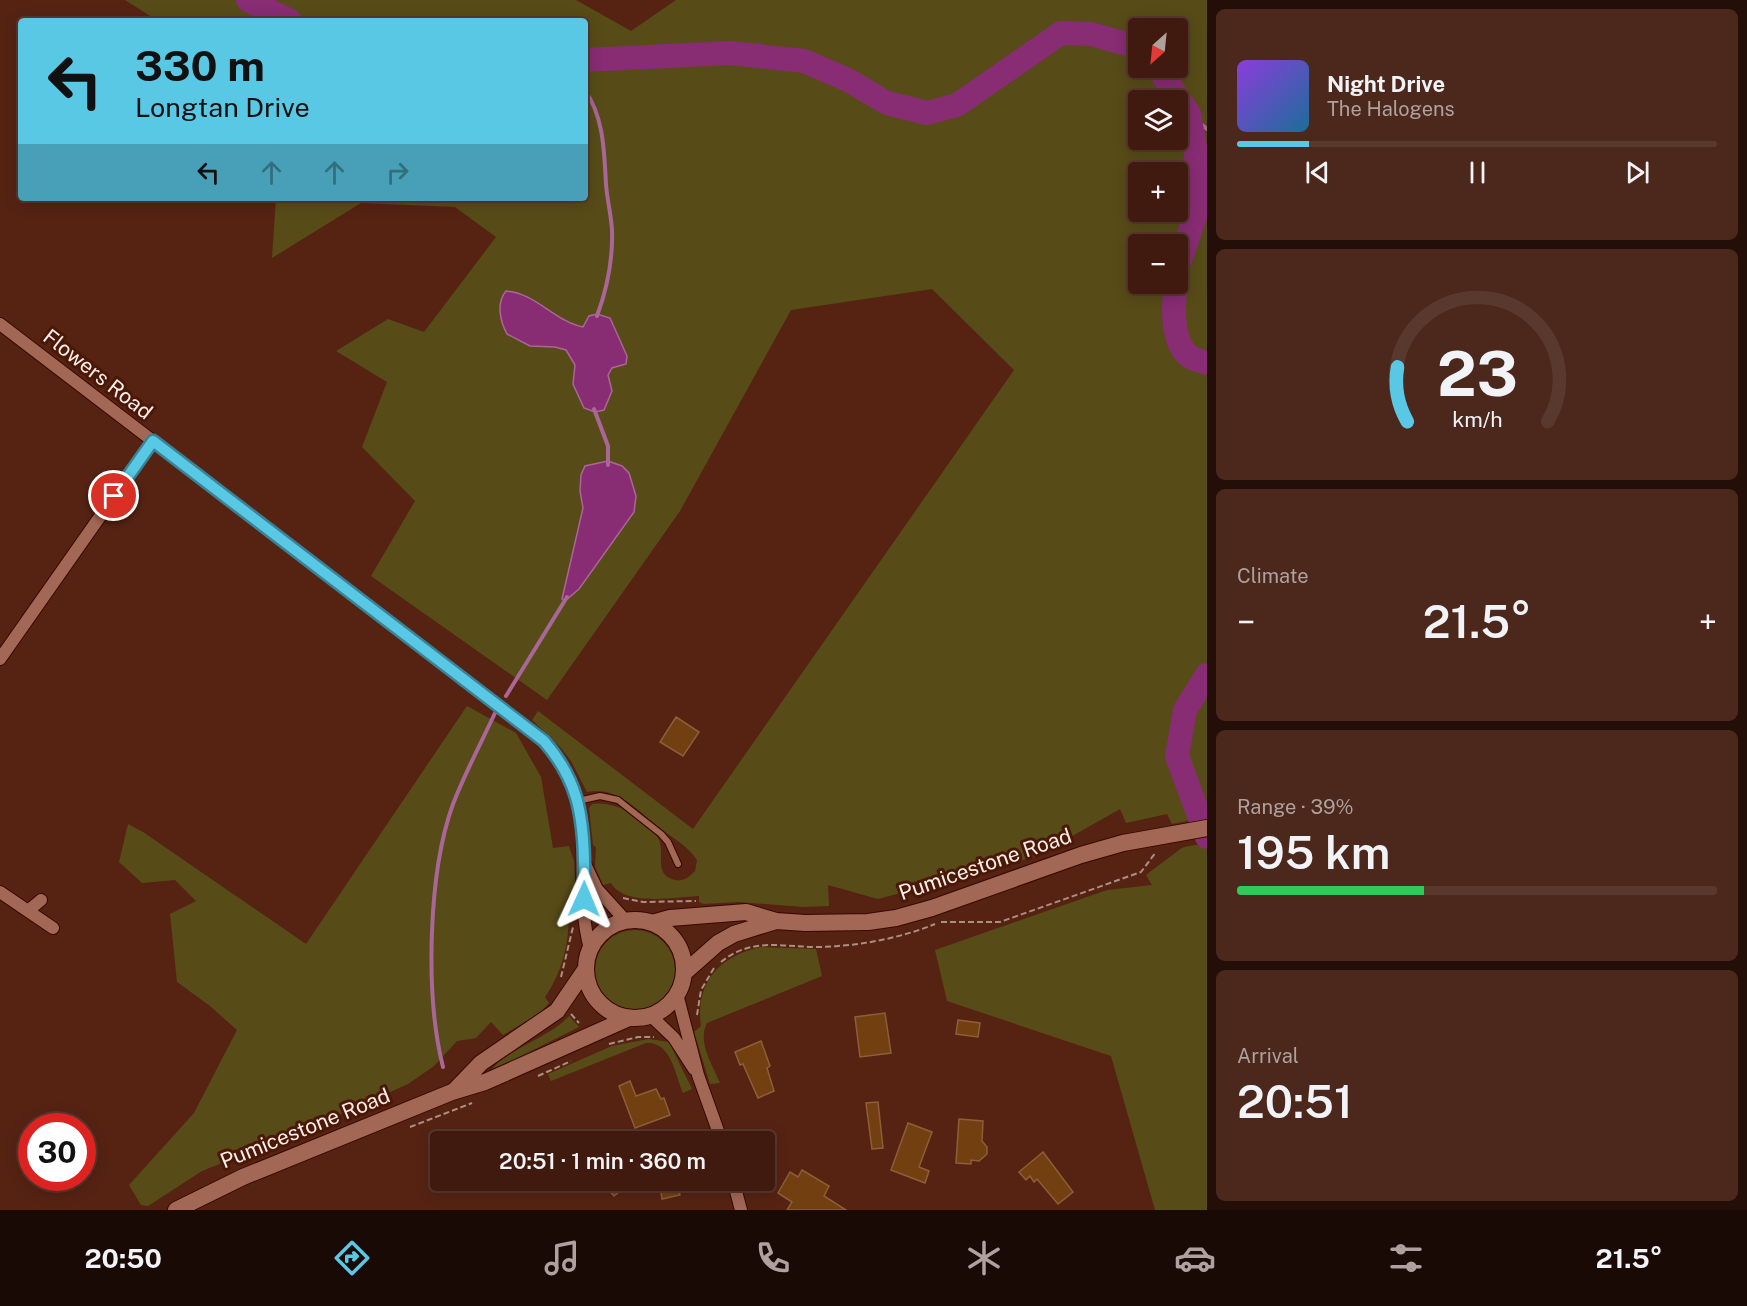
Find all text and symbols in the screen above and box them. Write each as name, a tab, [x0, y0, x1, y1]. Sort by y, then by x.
north arrow	[1128, 18, 1188, 78]
map controls	[1128, 18, 1188, 294]
text: 330 m	[135, 41, 265, 90]
icon: left	[36, 42, 114, 120]
text: Night Drive	[1327, 71, 1445, 97]
button: layers	[1128, 90, 1188, 150]
text: Longtan Drive	[135, 91, 310, 123]
text: The Halogens	[1327, 97, 1455, 121]
icon: left	[192, 156, 225, 189]
icon: ahead	[255, 156, 288, 189]
icon: ahead	[318, 156, 351, 189]
icon: right	[381, 156, 414, 189]
icon: previous	[1301, 156, 1334, 189]
icon: pause	[1461, 156, 1494, 189]
icon: next	[1621, 156, 1654, 189]
button: +	[1128, 162, 1188, 222]
button: −	[1128, 234, 1188, 294]
street label: Flowers Road	[38, 324, 158, 424]
text: 23	[1436, 337, 1518, 410]
text: km/h	[1452, 407, 1502, 432]
pin	[88, 470, 139, 521]
icon: arrive	[97, 479, 130, 512]
text: Climate	[1237, 564, 1309, 588]
text: 21.5°	[1423, 595, 1531, 648]
text: −	[1237, 603, 1255, 641]
text: +	[1699, 603, 1717, 641]
text: Range · 39%	[1237, 795, 1353, 819]
street label: Pumicestone Road	[895, 823, 1075, 905]
text: 195 km	[1237, 826, 1390, 879]
position arrow	[552, 867, 616, 931]
text: Arrival	[1237, 1044, 1299, 1068]
text: 20:51	[1237, 1075, 1353, 1128]
street label: Pumicestone Road	[216, 1083, 394, 1173]
speed limit sign: 30	[18, 1113, 96, 1191]
text: 20:51 · 1 min · 360 m	[499, 1148, 706, 1174]
icon: directions	[331, 1237, 373, 1279]
icon: music	[541, 1237, 583, 1279]
icon: phone	[752, 1237, 794, 1279]
icon: climate	[963, 1237, 1005, 1279]
icon: car	[1174, 1237, 1216, 1279]
icon: filters	[1385, 1237, 1427, 1279]
text: 20:50	[84, 1242, 162, 1274]
text: 21.5°	[1596, 1242, 1663, 1274]

